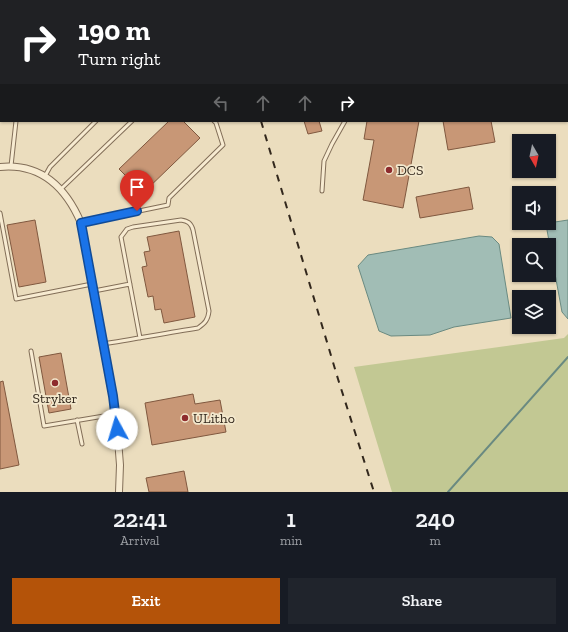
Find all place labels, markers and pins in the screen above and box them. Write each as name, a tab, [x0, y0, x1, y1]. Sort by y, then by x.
place label: DCS	[397, 162, 423, 179]
marker: DCS	[384, 165, 394, 175]
pin	[120, 170, 154, 211]
marker: Stryker	[50, 378, 60, 388]
place label: Stryker	[33, 390, 78, 407]
place label: ULitho	[193, 410, 235, 427]
marker: ULitho	[180, 413, 190, 423]

